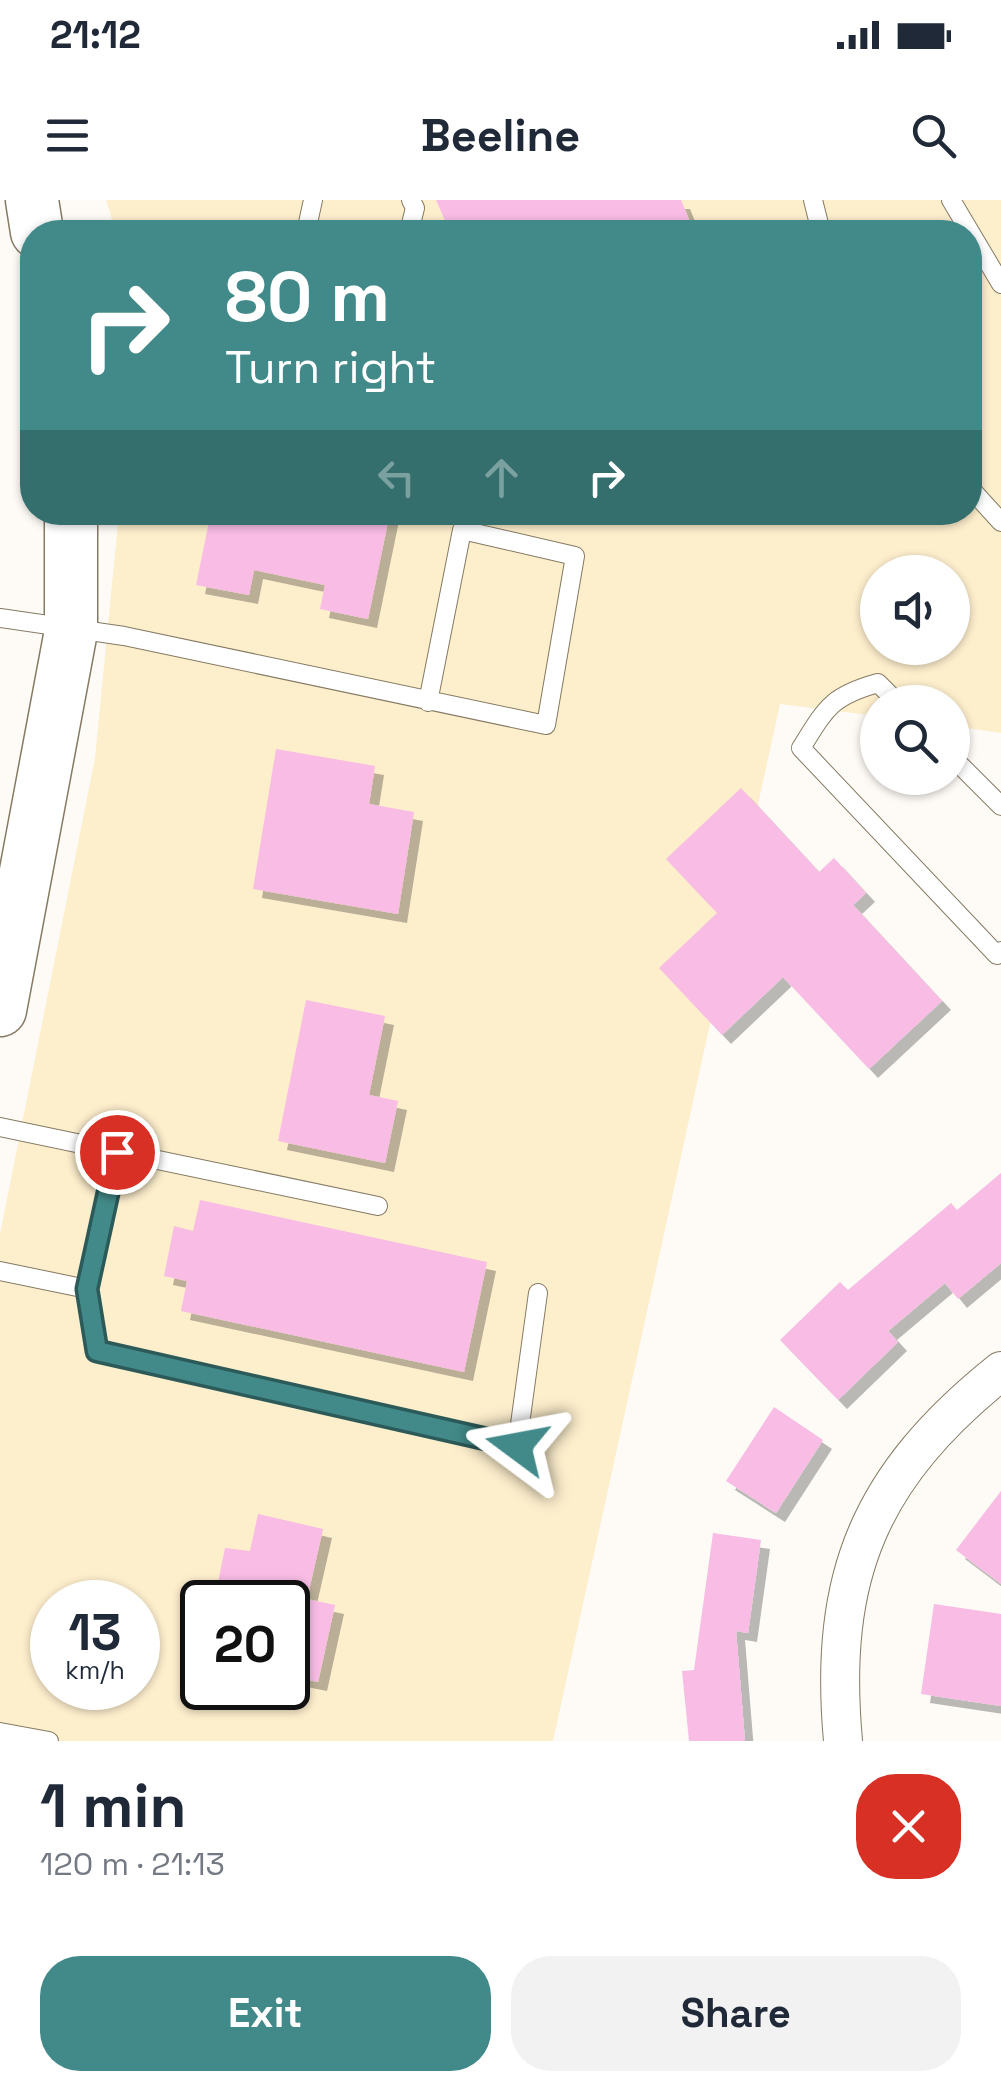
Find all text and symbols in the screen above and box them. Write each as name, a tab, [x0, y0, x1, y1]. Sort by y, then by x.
text: 21:12	[50, 11, 141, 59]
text: Beeline	[421, 107, 580, 164]
icon: menu	[40, 108, 95, 163]
icon: search	[906, 108, 961, 163]
text: 80 m	[225, 252, 390, 341]
icon: right	[60, 260, 190, 390]
text: Turn right	[225, 339, 436, 396]
icon: left	[369, 450, 424, 505]
icon: ahead	[474, 450, 529, 505]
icon: right	[579, 450, 634, 505]
map controls	[860, 555, 970, 795]
button: sound	[860, 555, 970, 665]
button: search	[860, 685, 970, 795]
pin	[75, 1110, 160, 1195]
icon: arrive	[90, 1125, 145, 1180]
position arrow	[465, 1394, 569, 1498]
speed limit sign: 20	[180, 1580, 310, 1710]
text: 13	[69, 1601, 122, 1665]
text: km/h	[65, 1654, 125, 1686]
text: 1 min	[40, 1768, 187, 1845]
button: close	[856, 1774, 961, 1879]
text: 120 m · 21:13	[40, 1844, 225, 1884]
button: Exit	[40, 1956, 491, 2071]
button: Share	[511, 1956, 961, 2071]

